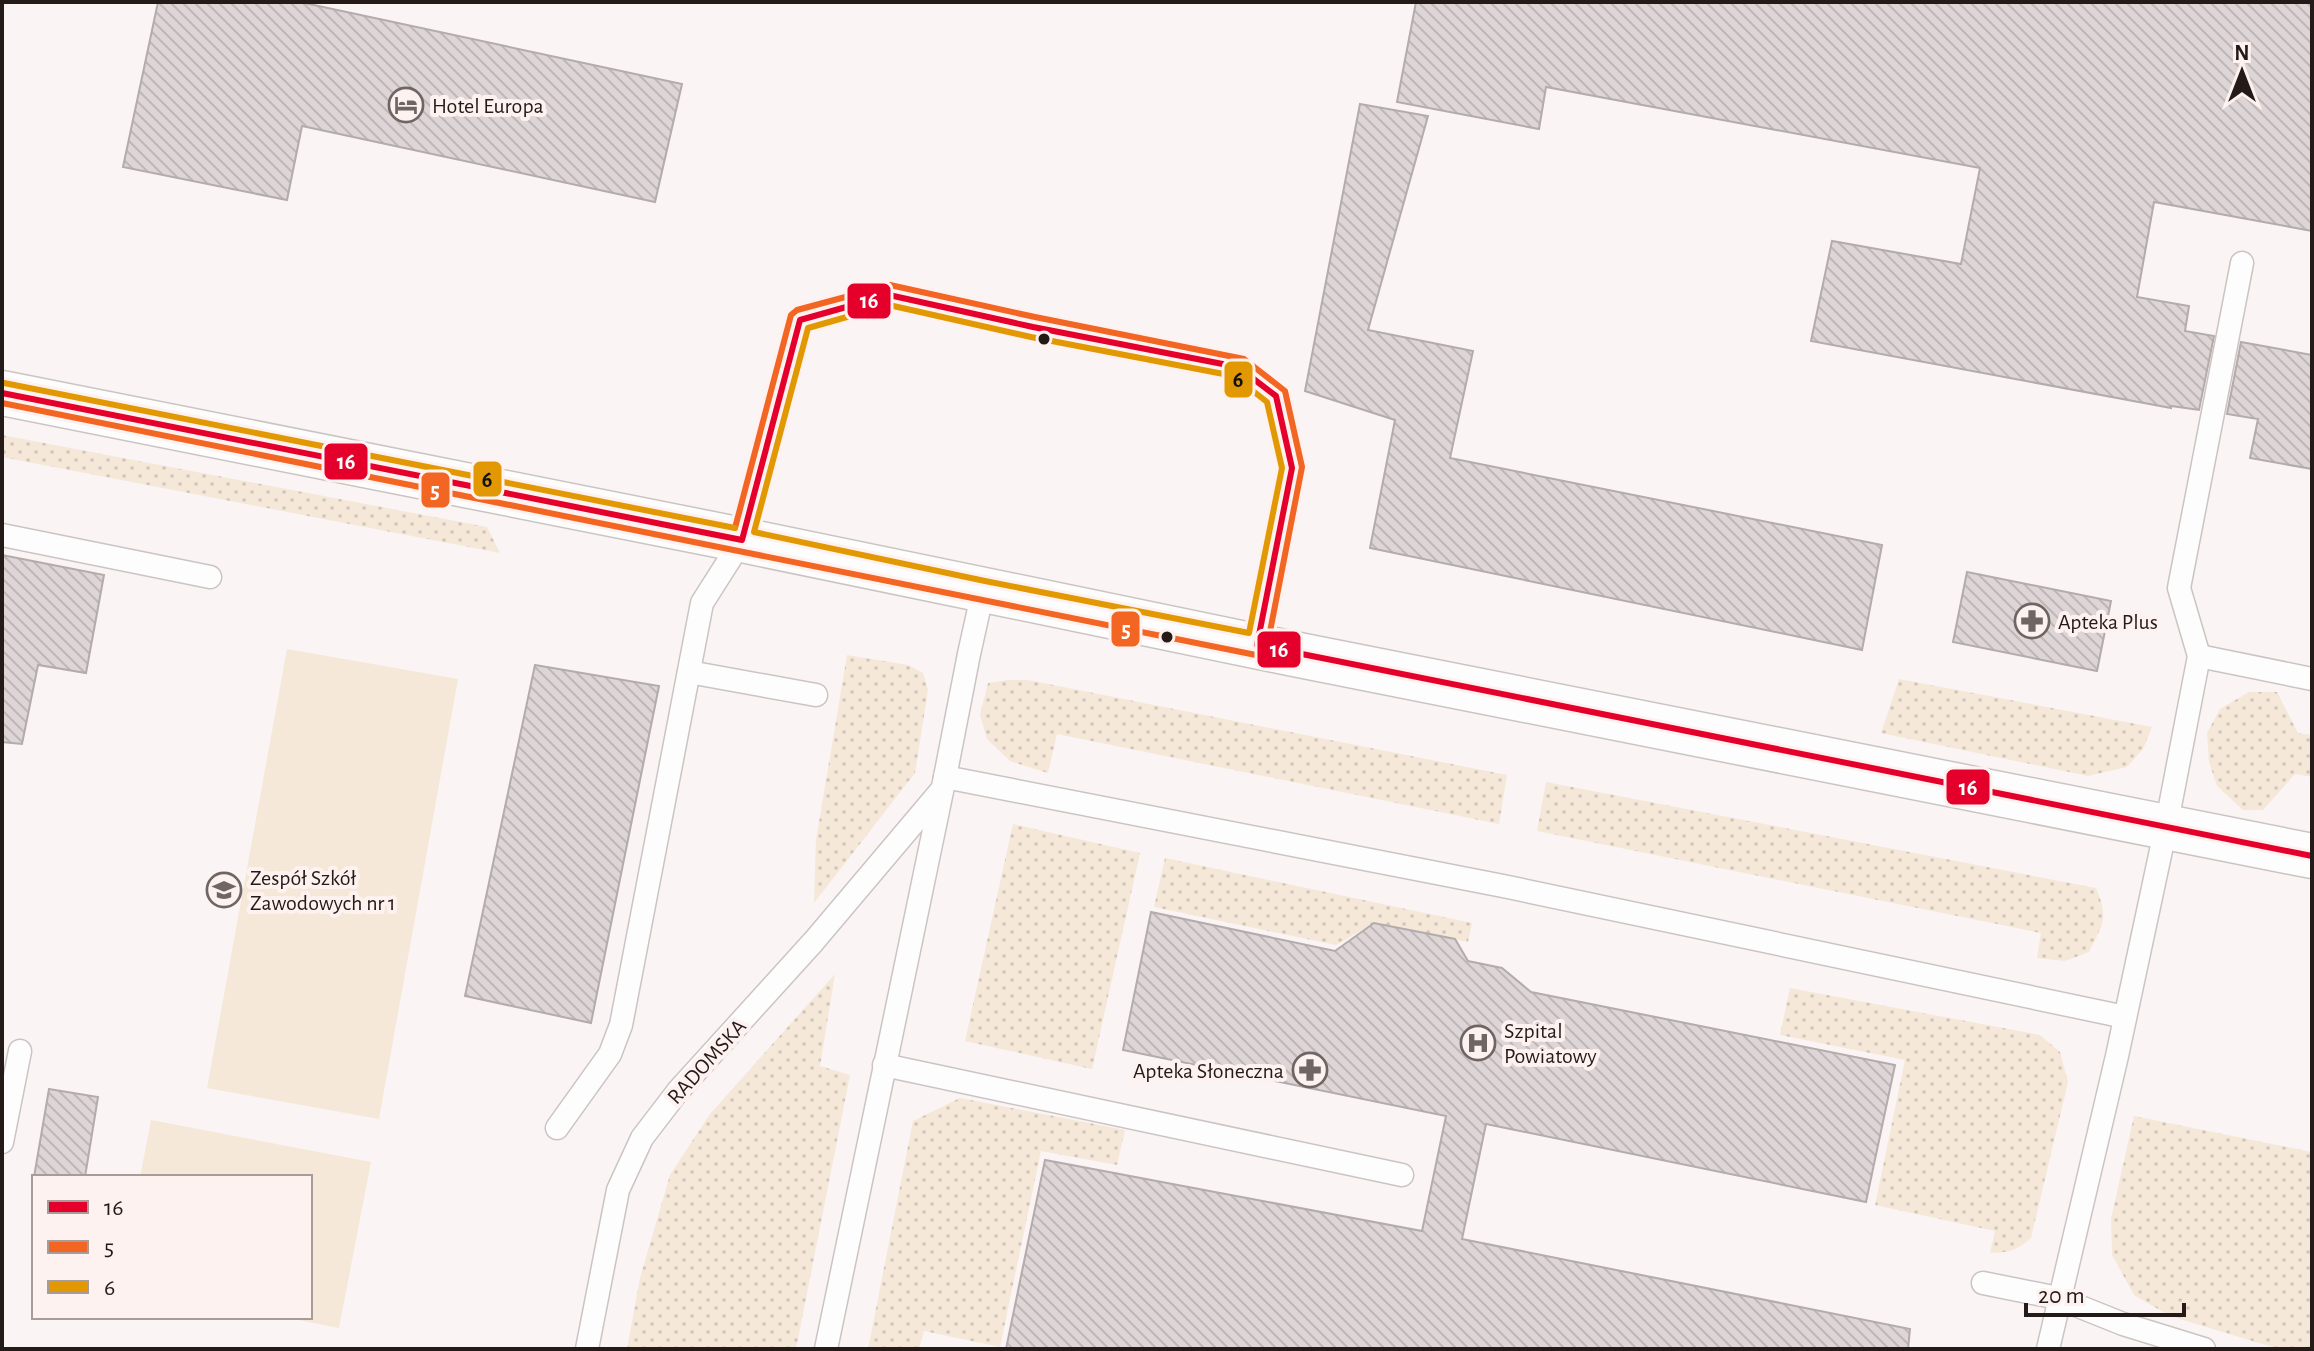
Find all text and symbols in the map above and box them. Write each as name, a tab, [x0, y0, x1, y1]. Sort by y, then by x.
north arrow	[2202, 32, 2282, 112]
text: N	[2234, 42, 2250, 64]
hotel icon: Hotel Europa	[387, 86, 425, 124]
place label: Hotel Europa	[432, 95, 544, 117]
line badge: 16	[846, 282, 892, 320]
text: 16	[860, 290, 878, 312]
unlabelled marker	[1036, 331, 1052, 347]
line badge: 6	[1223, 360, 1254, 399]
text: 6	[1233, 369, 1243, 391]
line badge: 16	[323, 442, 369, 481]
text: 16	[337, 451, 355, 473]
line badge: 6	[472, 460, 503, 498]
text: 6	[482, 469, 492, 491]
line badge: 5	[420, 471, 451, 509]
text: 5	[430, 480, 440, 502]
pharmacy icon: Apteka Plus	[2013, 602, 2051, 640]
line badge: 5	[1110, 610, 1141, 648]
place label: Apteka Plus	[2058, 611, 2158, 633]
text: 5	[1121, 619, 1131, 641]
unlabelled marker	[1159, 629, 1175, 645]
line badge: 16	[1256, 630, 1302, 669]
text: 16	[1270, 639, 1288, 661]
line badge: 16	[1945, 768, 1991, 806]
text: 16	[1959, 777, 1977, 799]
place label: Zespół Szkół Zawodowych nr 1	[250, 867, 396, 914]
school or university icon: Zespół Szkół Zawodowych nr 1	[205, 871, 243, 909]
street label: RADOMSKA	[663, 1015, 750, 1108]
place label: Szpital Powiatowy	[1504, 1020, 1597, 1067]
hospital icon: Szpital Powiatowy	[1459, 1024, 1497, 1062]
pharmacy icon: Apteka Słoneczna	[1291, 1051, 1329, 1089]
place label: Apteka Słoneczna	[1133, 1060, 1284, 1082]
legend	[32, 1175, 312, 1319]
text: 16	[104, 1196, 124, 1220]
text: 5	[104, 1236, 114, 1260]
scale bar	[2026, 1267, 2184, 1317]
text: 6	[104, 1276, 115, 1300]
text: 20 m	[2038, 1284, 2085, 1308]

